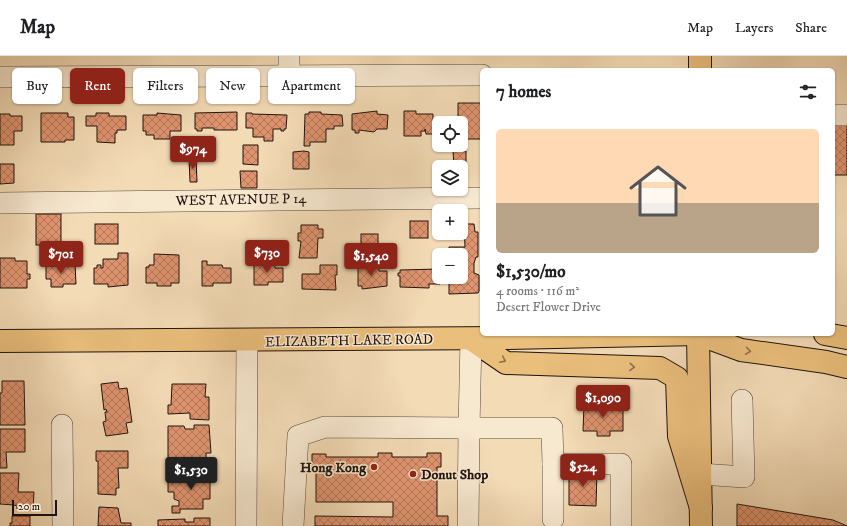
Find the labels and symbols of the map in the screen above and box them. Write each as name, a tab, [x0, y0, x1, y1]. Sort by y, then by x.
pin: $974	[169, 136, 217, 170]
street label: WEST AVENUE P 14	[175, 190, 307, 210]
pin: $730	[243, 240, 291, 274]
pin: $701	[37, 241, 85, 275]
pin: $1,540	[338, 243, 404, 277]
street label: ELIZABETH LAKE ROAD	[265, 331, 433, 351]
one-way arrow	[745, 346, 751, 355]
one-way arrow	[499, 355, 507, 363]
one-way arrow	[629, 363, 635, 371]
pin: $1,090	[570, 385, 636, 419]
pin: $524	[559, 454, 607, 488]
pin: $1,530	[158, 457, 224, 491]
place label: Hong Kong	[300, 459, 367, 477]
marker: Hong Kong	[369, 462, 379, 472]
place label: Donut Shop	[421, 466, 488, 484]
marker: Donut Shop	[408, 469, 418, 479]
scale bar	[12, 498, 57, 517]

